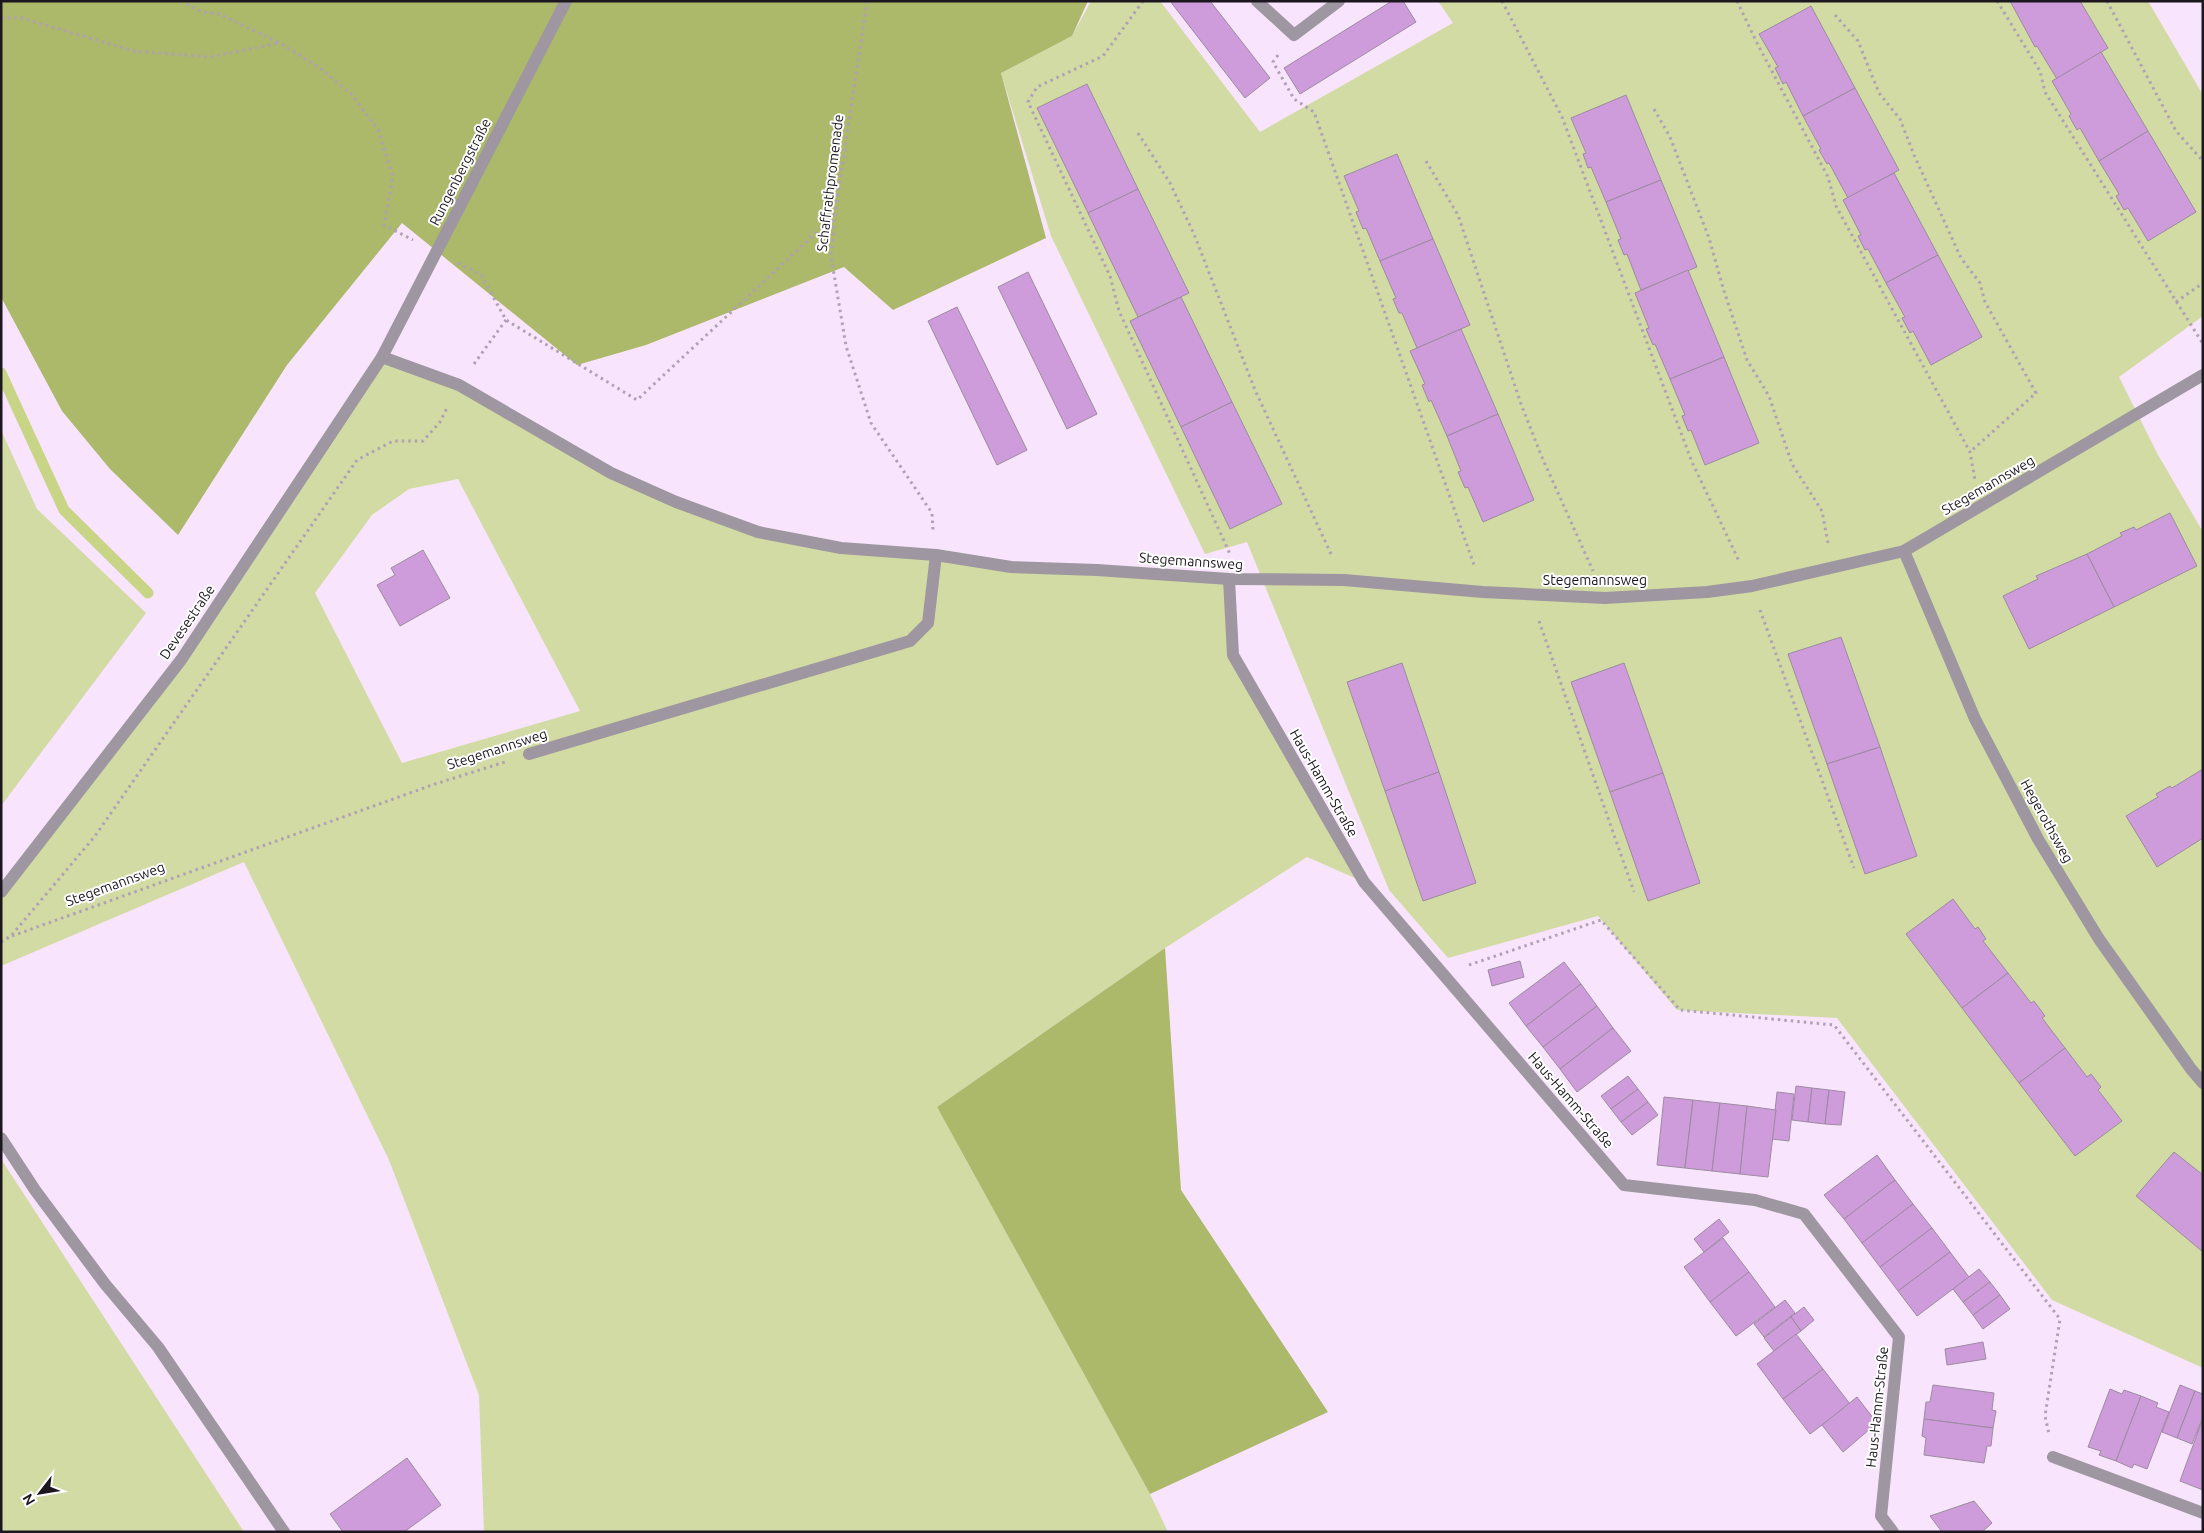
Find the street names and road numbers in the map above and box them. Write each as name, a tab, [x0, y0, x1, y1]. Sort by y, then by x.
street label: Schaffrathpromenade	[814, 113, 846, 253]
street label: Rungenbergstraße	[426, 116, 494, 228]
street label: Stegemannsweg	[1939, 452, 2037, 518]
street label: Stegemannsweg	[1138, 549, 1244, 573]
street label: Stegemannsweg	[1543, 572, 1647, 588]
street label: Devesestraße	[156, 582, 218, 662]
street label: Stegemannsweg	[445, 725, 549, 773]
street label: Haus-Hamm-Straße	[1287, 726, 1361, 840]
street label: Hegerothsweg	[2017, 776, 2077, 866]
street label: Stegemannsweg	[63, 859, 167, 909]
street label: Haus-Hamm-Straße	[1525, 1049, 1617, 1151]
street label: Haus-Hamm-Straße	[1863, 1346, 1891, 1468]

